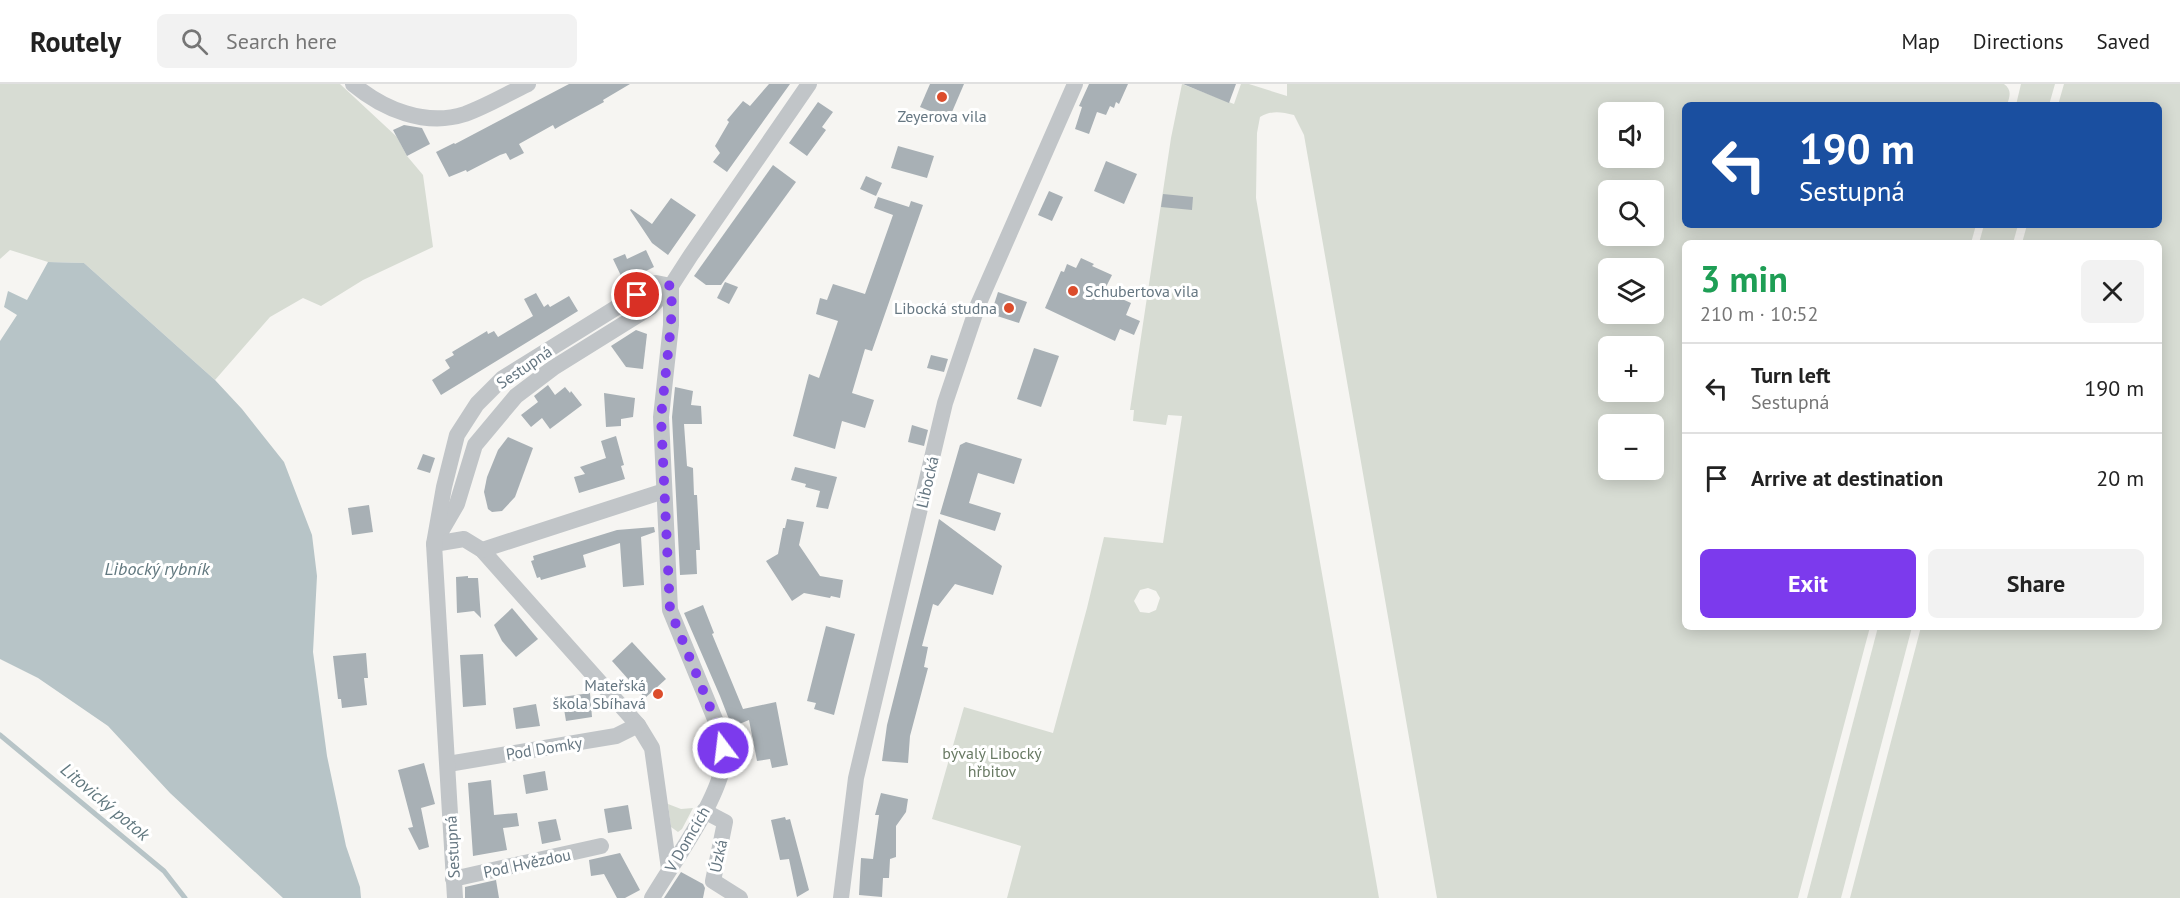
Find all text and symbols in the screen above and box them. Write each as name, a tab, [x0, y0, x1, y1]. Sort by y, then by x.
search box	[157, 14, 577, 68]
text: Routely	[30, 23, 121, 60]
icon: search	[178, 25, 211, 58]
text: Search here	[226, 27, 337, 55]
text: Map	[1901, 28, 1940, 55]
text: Directions	[1973, 28, 2064, 55]
text: Saved	[2097, 28, 2150, 55]
marker: Zeyerova vila	[935, 90, 949, 104]
map controls	[1598, 102, 1664, 480]
button: sound	[1598, 102, 1664, 168]
place label: Zeyerova vila	[897, 106, 987, 126]
text: 190 m	[1799, 121, 1915, 176]
icon: left	[1700, 126, 1778, 204]
text: Sestupná	[1799, 174, 1905, 208]
button: search	[1598, 180, 1664, 246]
text: 3 min	[1700, 255, 1788, 302]
button: layers	[1598, 258, 1664, 324]
button: close	[2081, 260, 2144, 323]
pin	[611, 269, 662, 320]
icon: arrive	[620, 278, 653, 311]
place label: Schubertova vila	[1085, 281, 1199, 301]
marker: Schubertova vila	[1066, 284, 1080, 298]
place label: Libocká studna	[894, 298, 997, 318]
marker: Libocká studna	[1002, 301, 1016, 315]
text: 210 m · 10:52	[1700, 301, 1818, 327]
button: +	[1598, 336, 1664, 402]
street label: Sestupná	[492, 341, 556, 393]
text: Turn left	[1751, 361, 1831, 389]
icon: left	[1700, 372, 1733, 405]
text: 190 m	[2084, 374, 2144, 402]
text: Sestupná	[1751, 389, 1829, 415]
button: −	[1598, 414, 1664, 480]
street label: Libocká	[911, 454, 943, 510]
icon: arrive	[1700, 462, 1733, 495]
text: Arrive at destination	[1751, 464, 1943, 492]
text: 20 m	[2096, 464, 2144, 492]
button: Exit	[1700, 549, 1916, 618]
button: Share	[1928, 549, 2144, 618]
water label: Libocký rybník	[105, 557, 210, 580]
place label: Mateřská škola Sbíhavá	[553, 675, 646, 713]
marker: Mateřská škola Sbíhavá	[651, 687, 665, 701]
position arrow	[691, 716, 755, 780]
street label: Pod Domky	[504, 732, 584, 764]
park label: bývalý Libocký hřbitov	[942, 743, 1042, 781]
water label: Litovický potok	[56, 758, 155, 846]
street label: V Domcích	[660, 803, 714, 876]
street label: Sestupná	[440, 815, 464, 879]
street label: Úzká	[705, 838, 731, 874]
street label: Pod Hvězdou	[481, 844, 573, 882]

